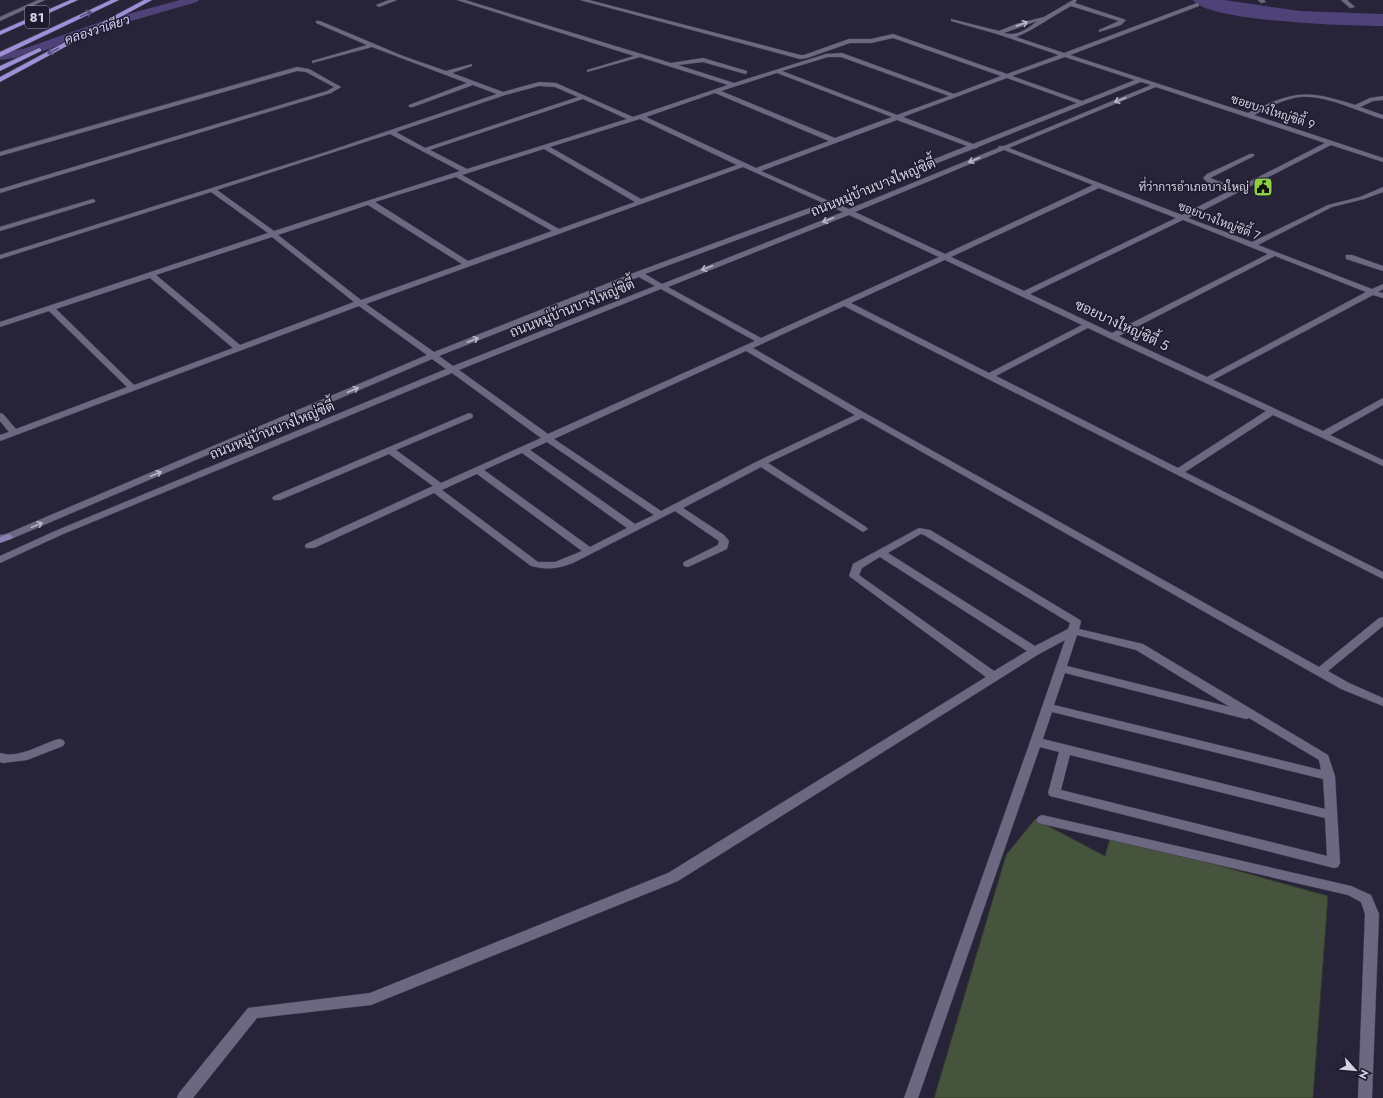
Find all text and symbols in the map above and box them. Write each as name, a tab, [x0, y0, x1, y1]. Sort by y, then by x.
road number: 81	[25, 6, 49, 28]
water label: คลองวาเดียว	[62, 10, 133, 49]
one-way arrow	[80, 10, 92, 17]
one-way arrow	[1015, 20, 1028, 27]
one-way arrow	[47, 48, 59, 56]
street label: ซอยบางใหญ่ซิตี้ 9	[1229, 88, 1318, 134]
one-way arrow	[1114, 97, 1126, 104]
street label: ถนนหมู่บ้านบางใหญ่ซิตี้	[807, 151, 939, 221]
one-way arrow	[968, 156, 980, 164]
place label: ที่ว่าการอำเภอบางใหญ่	[1138, 176, 1249, 196]
public building icon: ที่ว่าการอำเภอบางใหญ่	[1252, 176, 1274, 198]
street label: ซอยบางใหญ่ซิตี้ 7	[1175, 195, 1264, 245]
one-way arrow	[822, 217, 834, 225]
one-way arrow	[701, 264, 713, 272]
street label: ถนนหมู่บ้านบางใหญ่ซิตี้	[506, 272, 638, 342]
street label: ซอยบางใหญ่ซิตี้ 5	[1072, 293, 1173, 356]
one-way arrow	[466, 336, 478, 343]
one-way arrow	[347, 386, 359, 393]
street label: ถนนหมู่บ้านบางใหญ่ซิตี้	[206, 394, 338, 464]
one-way arrow	[150, 470, 162, 478]
one-way arrow	[30, 521, 42, 529]
north arrow	[1335, 1050, 1375, 1090]
text: N	[1355, 1067, 1373, 1082]

